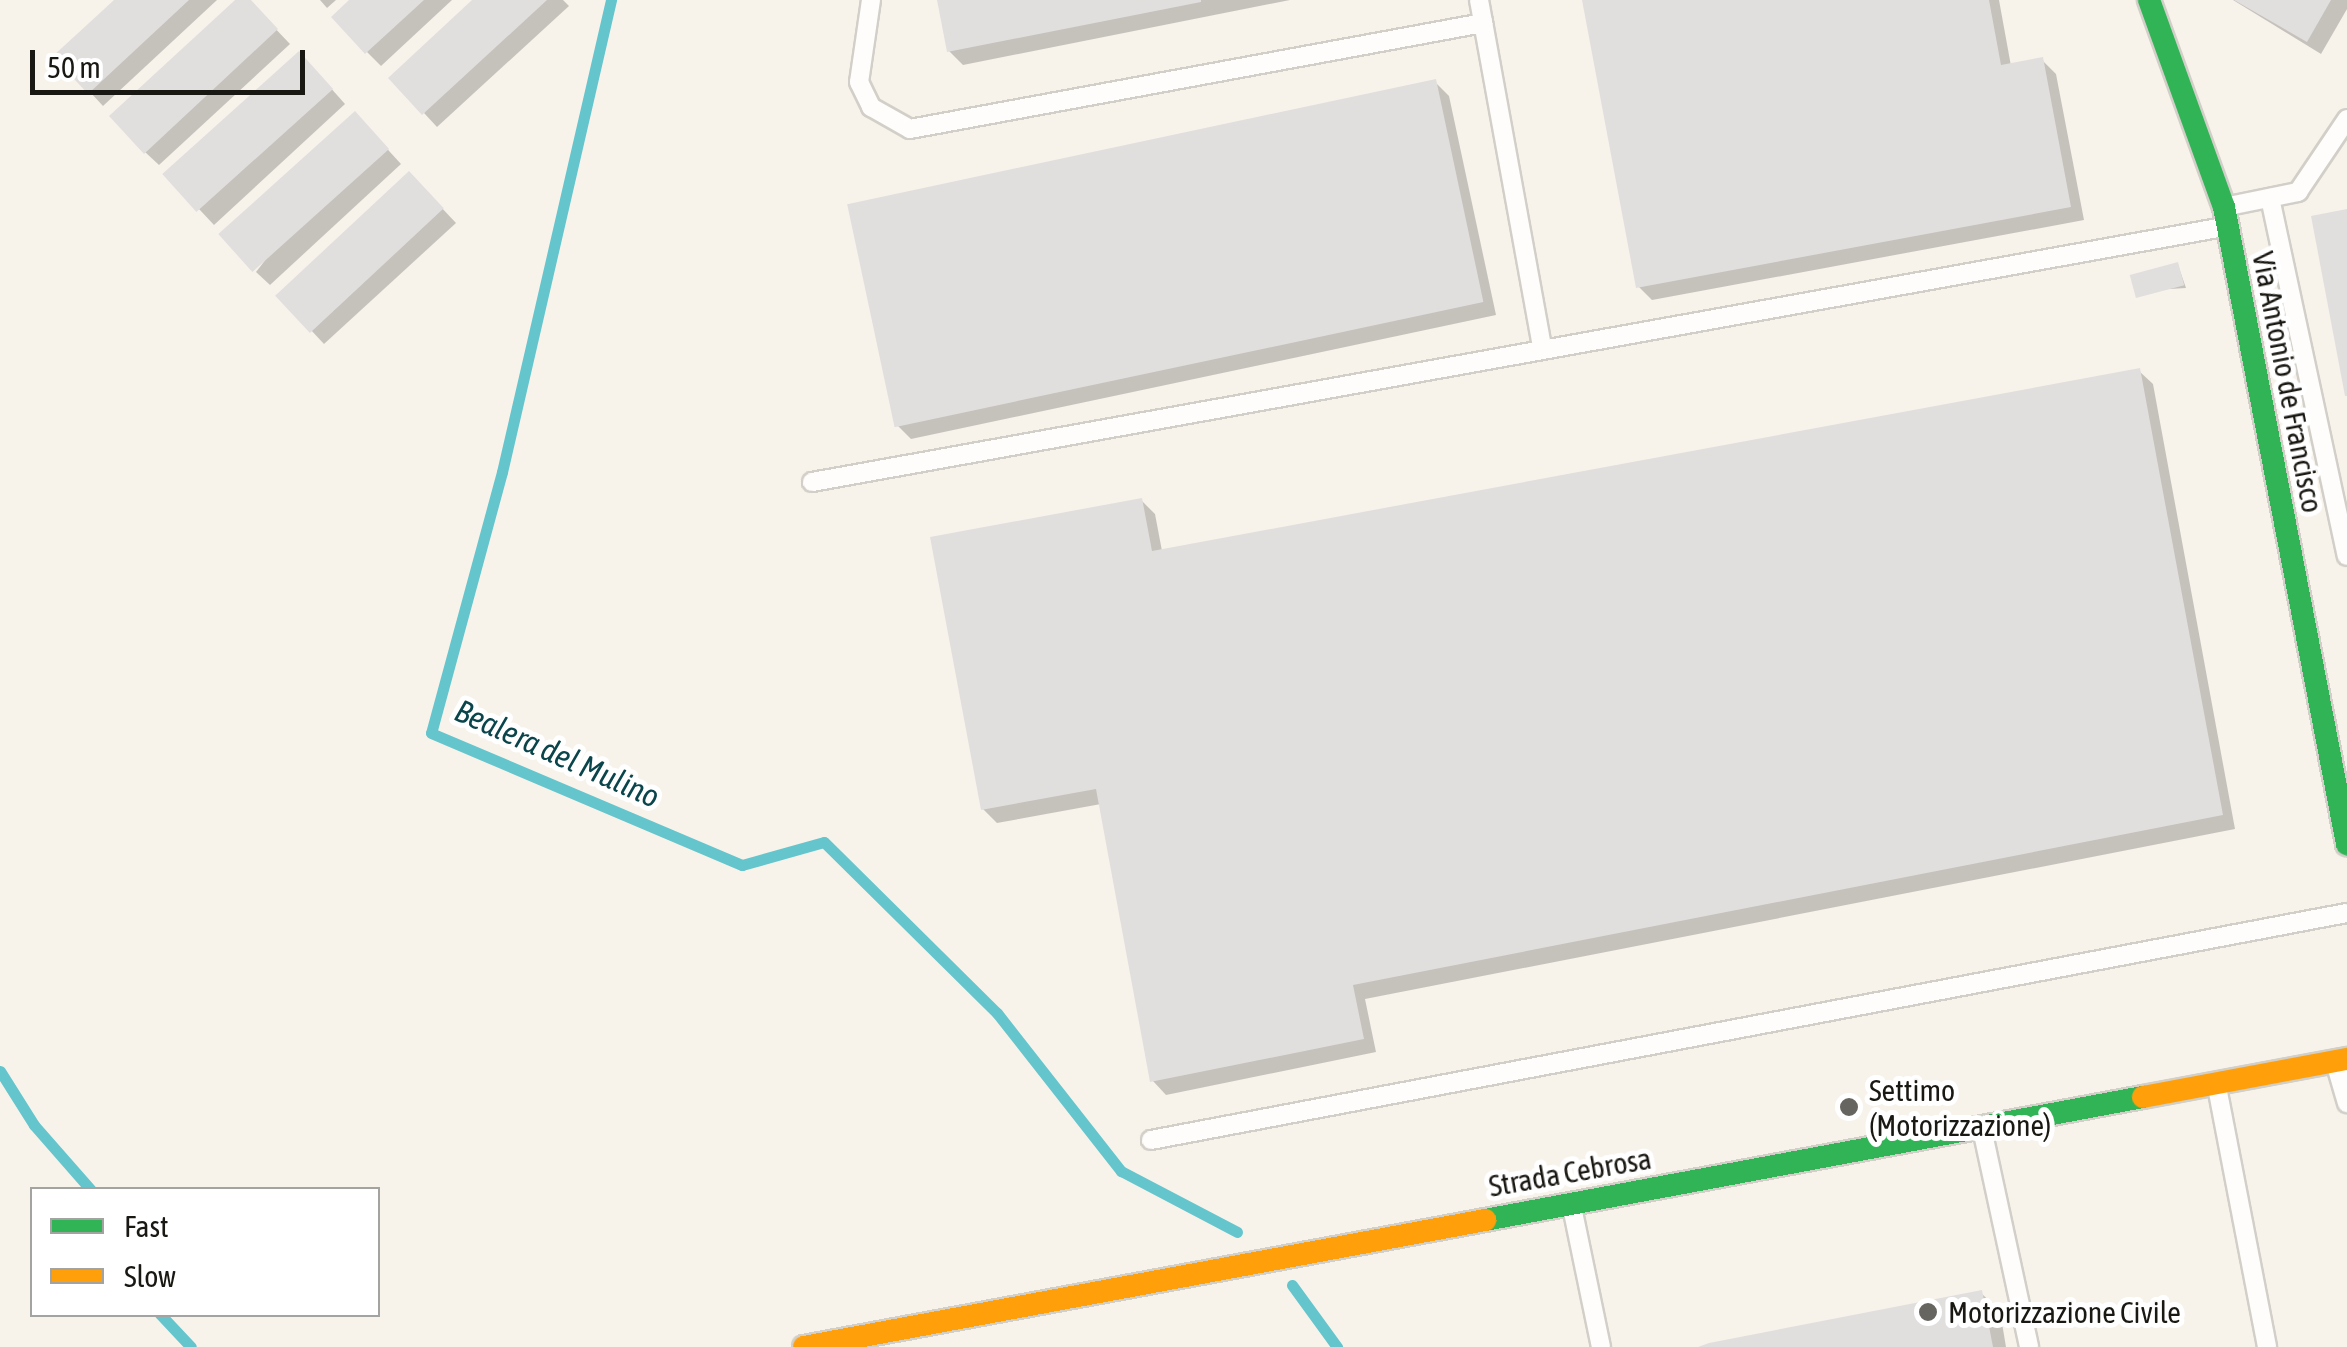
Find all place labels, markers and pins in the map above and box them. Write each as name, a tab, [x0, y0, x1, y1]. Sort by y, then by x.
place label: Settimo (Motorizzazione)	[1869, 1072, 2051, 1142]
marker: Settimo (Motorizzazione)	[1838, 1096, 1860, 1118]
place label: Motorizzazione Civile	[1948, 1294, 2181, 1330]
marker: Motorizzazione Civile	[1917, 1301, 1939, 1323]

